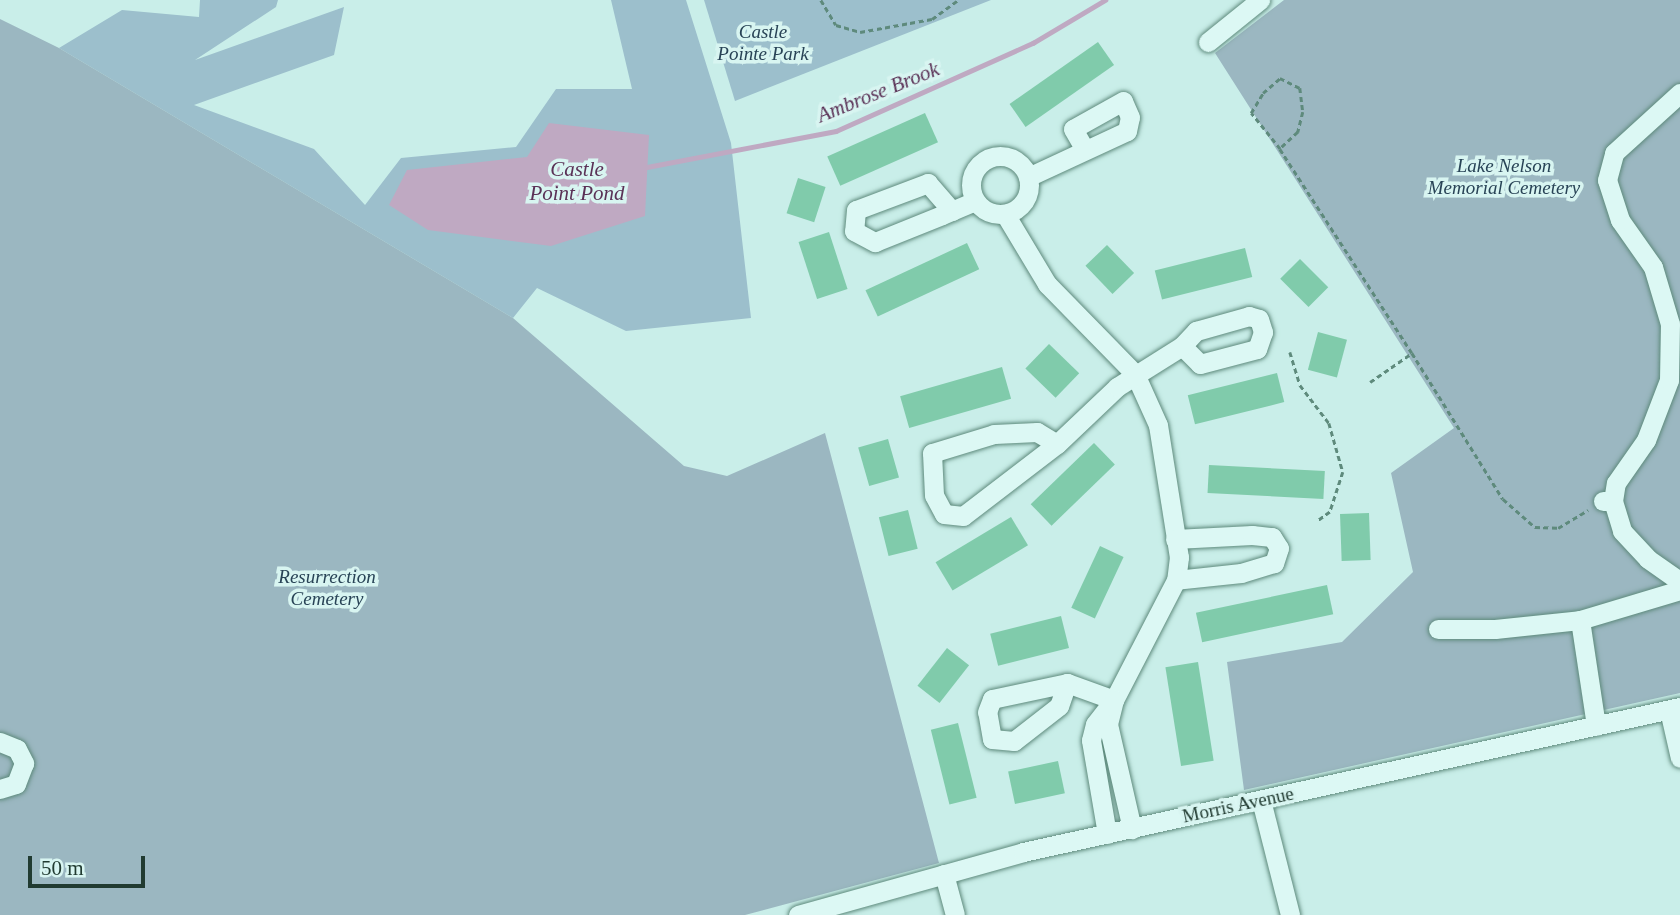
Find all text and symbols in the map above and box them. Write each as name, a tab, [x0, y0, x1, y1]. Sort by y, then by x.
park label: Castle Pointe Park	[717, 21, 809, 65]
water label: Ambrose Brook	[813, 56, 943, 128]
park label: Lake Nelson Memorial Cemetery	[1428, 155, 1580, 199]
water label: Castle Point Pond	[529, 156, 625, 206]
park label: Resurrection Cemetery	[278, 566, 376, 610]
street label: Morris Avenue	[1180, 782, 1296, 828]
scale bar	[32, 842, 149, 886]
text: 50 m	[41, 856, 84, 880]

